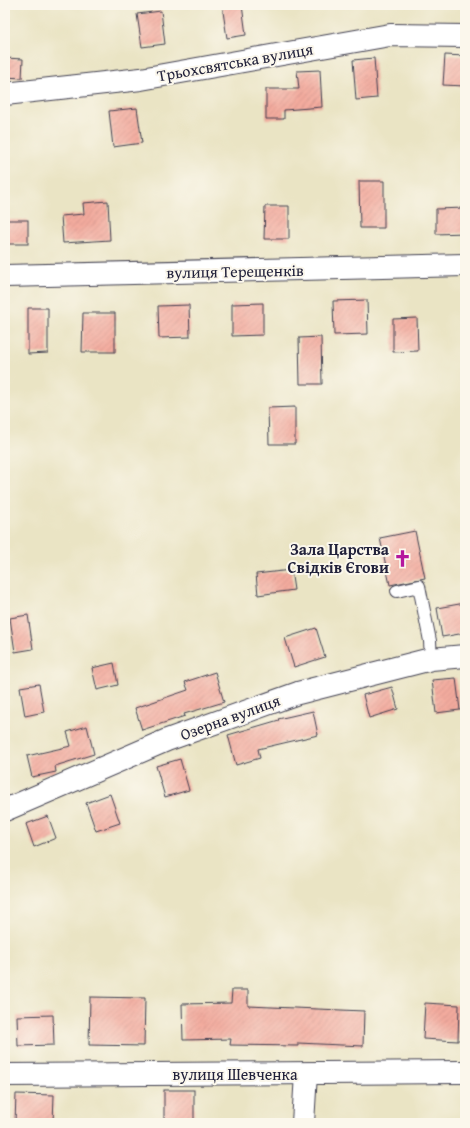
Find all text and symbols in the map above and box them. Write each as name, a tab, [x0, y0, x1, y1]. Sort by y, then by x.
street label: Трьохсвятська вулиця	[155, 36, 315, 88]
street label: вулиця Терещенків	[166, 258, 304, 284]
place label: Зала Царства Свідків Єгови	[287, 537, 390, 579]
church icon: Зала Царства Свідків Єгови	[392, 548, 412, 568]
street label: Озерна вулиця	[177, 688, 283, 746]
street label: вулиця Шевченка	[172, 1062, 298, 1086]

